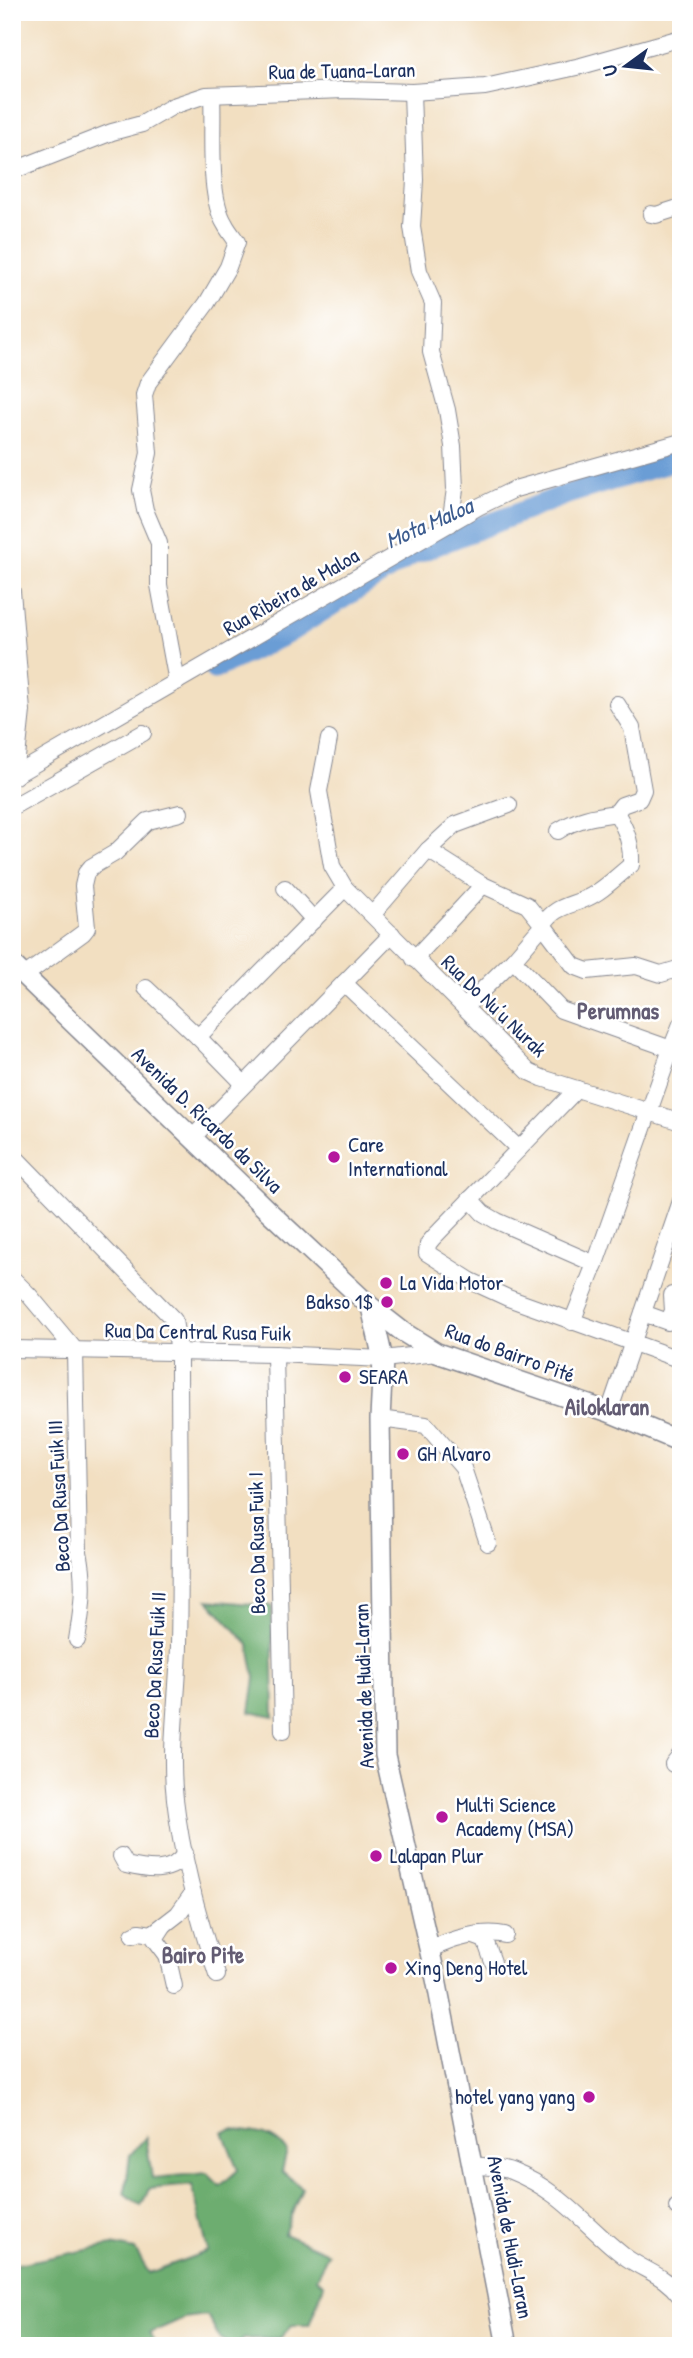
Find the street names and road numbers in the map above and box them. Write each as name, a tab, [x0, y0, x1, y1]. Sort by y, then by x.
street label: Rua de Tuana-Laran	[268, 55, 416, 86]
street label: Rua Ribeira de Maloa	[217, 541, 364, 642]
street label: Rua Do Nu’u Nurak	[435, 948, 554, 1064]
street label: Avenida D. Ricardo da Silva	[125, 1040, 289, 1199]
street label: Rua Da Central Rusa Fuik	[105, 1315, 292, 1348]
street label: Rua do Bairro Pité	[441, 1316, 579, 1389]
street label: Beco Da Rusa Fuik III	[40, 1419, 77, 1573]
street label: Beco Da Rusa Fuik I	[241, 1472, 272, 1614]
street label: Beco Da Rusa Fuik II	[136, 1591, 173, 1739]
street label: Avenida de Hudi-Laran	[346, 1603, 381, 1769]
street label: Avenida de Hudi-Laran	[480, 2153, 540, 2321]

